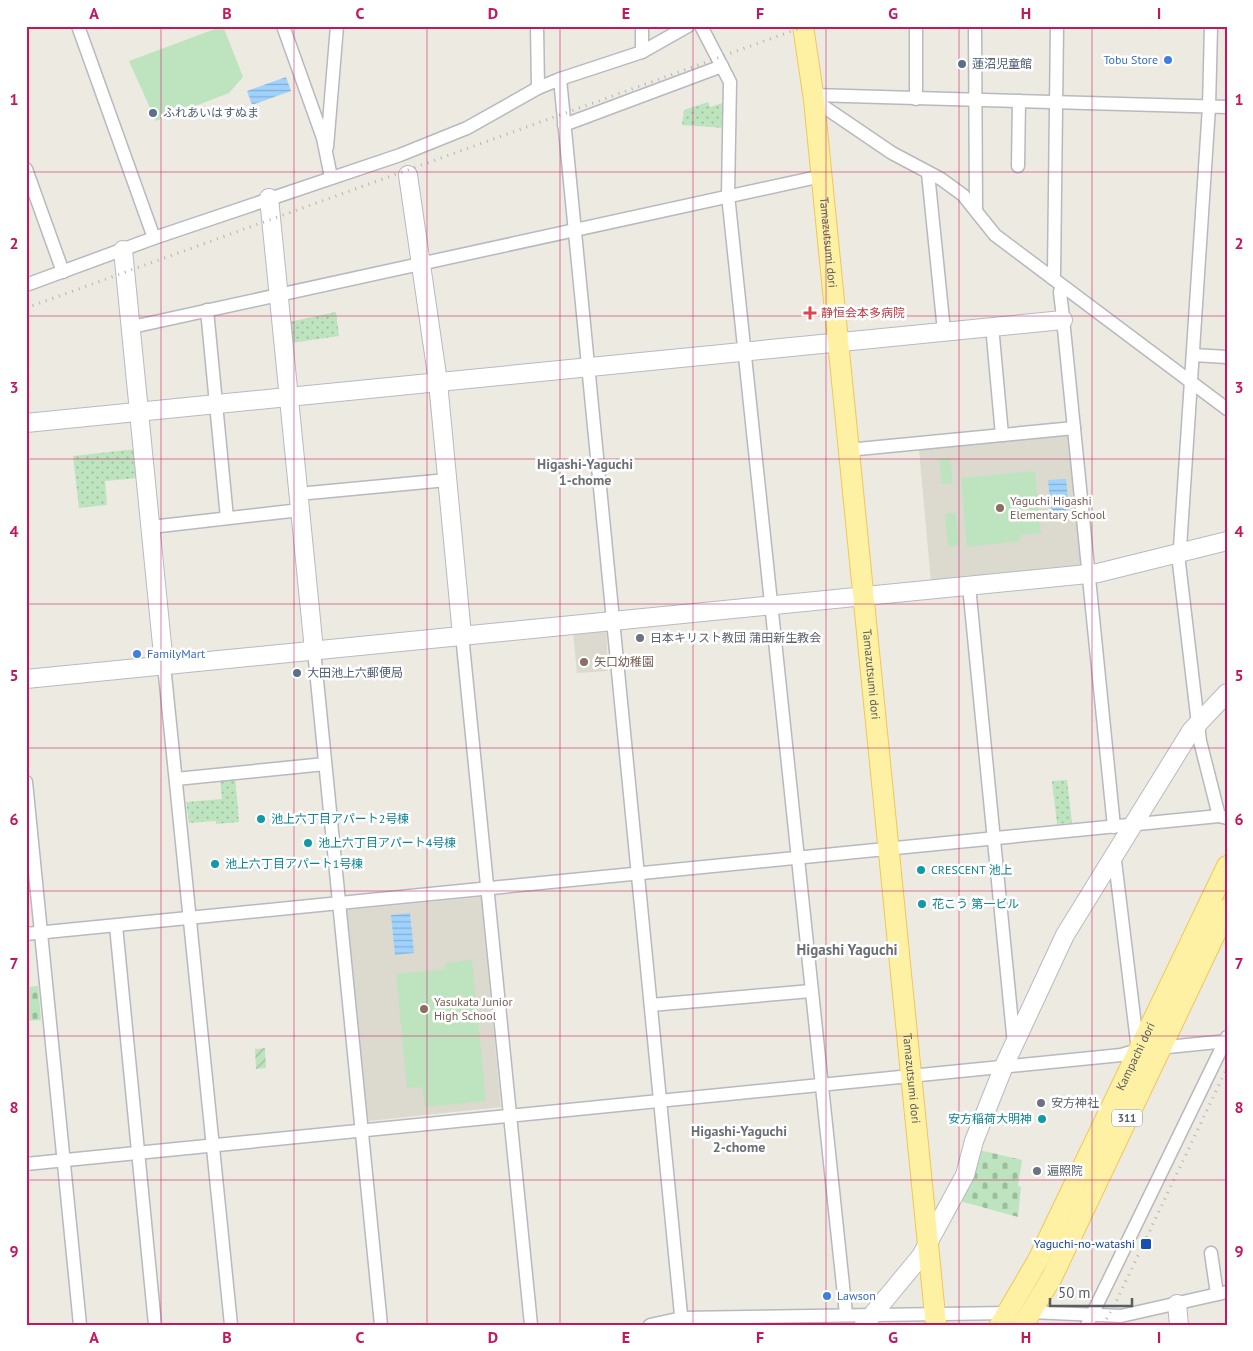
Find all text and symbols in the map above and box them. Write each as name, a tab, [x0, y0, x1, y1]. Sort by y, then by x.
text: A	[89, 3, 99, 23]
text: B	[222, 3, 232, 23]
text: C	[356, 3, 365, 23]
text: D	[488, 3, 498, 23]
text: E	[622, 3, 630, 23]
text: F	[756, 3, 764, 23]
text: G	[888, 3, 898, 23]
text: H	[1021, 3, 1031, 23]
text: I	[1157, 3, 1161, 23]
place label: Tobu Store	[1103, 52, 1158, 67]
marker: Tobu Store	[1162, 54, 1174, 66]
place label: 蓮沼児童館	[972, 56, 1032, 71]
marker: 蓮沼児童館	[956, 58, 968, 70]
text: 1	[9, 89, 19, 109]
text: 1	[1234, 89, 1244, 109]
place label: ふれあいはすぬま	[163, 105, 259, 120]
marker: ふれあいはすぬま	[147, 107, 159, 119]
street label: Tamazutsumi dori	[817, 196, 841, 288]
text: 2	[9, 233, 19, 253]
text: 2	[1234, 233, 1244, 253]
place label: 静恒会本多病院	[821, 305, 905, 320]
marker: 静恒会本多病院	[803, 306, 817, 320]
text: 3	[9, 377, 19, 397]
text: 3	[1234, 377, 1244, 397]
district label: Higashi-Yaguchi 1-chome	[537, 455, 633, 489]
place label: Yaguchi Higashi Elementary School	[1010, 493, 1106, 522]
marker: Yaguchi Higashi Elementary School	[994, 502, 1006, 514]
text: 4	[9, 521, 19, 541]
text: 4	[1234, 521, 1244, 541]
street label: Tamazutsumi dori	[860, 628, 884, 720]
place label: 日本キリスト教団 蒲田新生教会	[650, 630, 821, 645]
marker: 日本キリスト教団 蒲田新生教会	[634, 632, 646, 644]
place label: FamilyMart	[147, 646, 205, 661]
marker: FamilyMart	[131, 648, 143, 660]
place label: 矢口幼稚園	[594, 654, 654, 669]
marker: 矢口幼稚園	[578, 656, 590, 668]
text: 5	[9, 665, 19, 685]
place label: 大田池上六郵便局	[307, 665, 403, 680]
text: 5	[1234, 665, 1244, 685]
marker: 大田池上六郵便局	[291, 667, 303, 679]
text: 6	[9, 809, 19, 829]
text: 6	[1234, 809, 1244, 829]
place label: 池上六丁目アパート2号棟	[271, 811, 409, 826]
marker: 池上六丁目アパート2号棟	[255, 813, 267, 825]
place label: 池上六丁目アパート4号棟	[318, 835, 456, 850]
marker: 池上六丁目アパート4号棟	[302, 837, 314, 849]
place label: 池上六丁目アパート1号棟	[225, 856, 363, 871]
marker: 池上六丁目アパート1号棟	[209, 858, 221, 870]
place label: CRESCENT 池上	[931, 862, 1013, 877]
marker: CRESCENT 池上	[915, 864, 927, 876]
place label: 花こう 第一ビル	[932, 896, 1019, 911]
marker: 花こう 第一ビル	[916, 898, 928, 910]
district label: Higashi Yaguchi	[796, 940, 898, 959]
text: 7	[9, 953, 19, 973]
text: 7	[1234, 953, 1244, 973]
place label: Yasukata Junior High School	[434, 994, 512, 1023]
marker: Yasukata Junior High School	[418, 1003, 430, 1015]
street label: Kampachi dori	[1112, 1020, 1158, 1093]
street label: Tamazutsumi dori	[900, 1032, 924, 1124]
place label: 安方神社	[1051, 1095, 1099, 1110]
text: 8	[9, 1097, 19, 1117]
marker: 安方神社	[1035, 1097, 1047, 1109]
text: 8	[1234, 1097, 1244, 1117]
road number: 311	[1112, 1110, 1142, 1126]
place label: 安方稲荷大明神	[948, 1111, 1032, 1126]
marker: 安方稲荷大明神	[1036, 1113, 1048, 1125]
district label: Higashi-Yaguchi 2-chome	[691, 1122, 787, 1156]
place label: 遍照院	[1047, 1163, 1083, 1178]
marker: 遍照院	[1031, 1165, 1043, 1177]
place label: Yaguchi-no-watashi	[1034, 1236, 1135, 1251]
marker: Yaguchi-no-watashi	[1139, 1237, 1153, 1251]
text: 9	[9, 1241, 19, 1261]
text: 9	[1234, 1241, 1244, 1261]
scale bar	[1050, 1276, 1133, 1308]
text: 50 m	[1058, 1283, 1091, 1302]
place label: Lawson	[837, 1288, 876, 1303]
marker: Lawson	[821, 1290, 833, 1302]
text: A	[89, 1327, 99, 1347]
text: B	[222, 1327, 232, 1347]
text: C	[356, 1327, 365, 1347]
text: D	[488, 1327, 498, 1347]
text: E	[622, 1327, 630, 1347]
text: F	[756, 1327, 764, 1347]
text: G	[888, 1327, 898, 1347]
text: H	[1021, 1327, 1031, 1347]
text: I	[1157, 1327, 1161, 1347]

